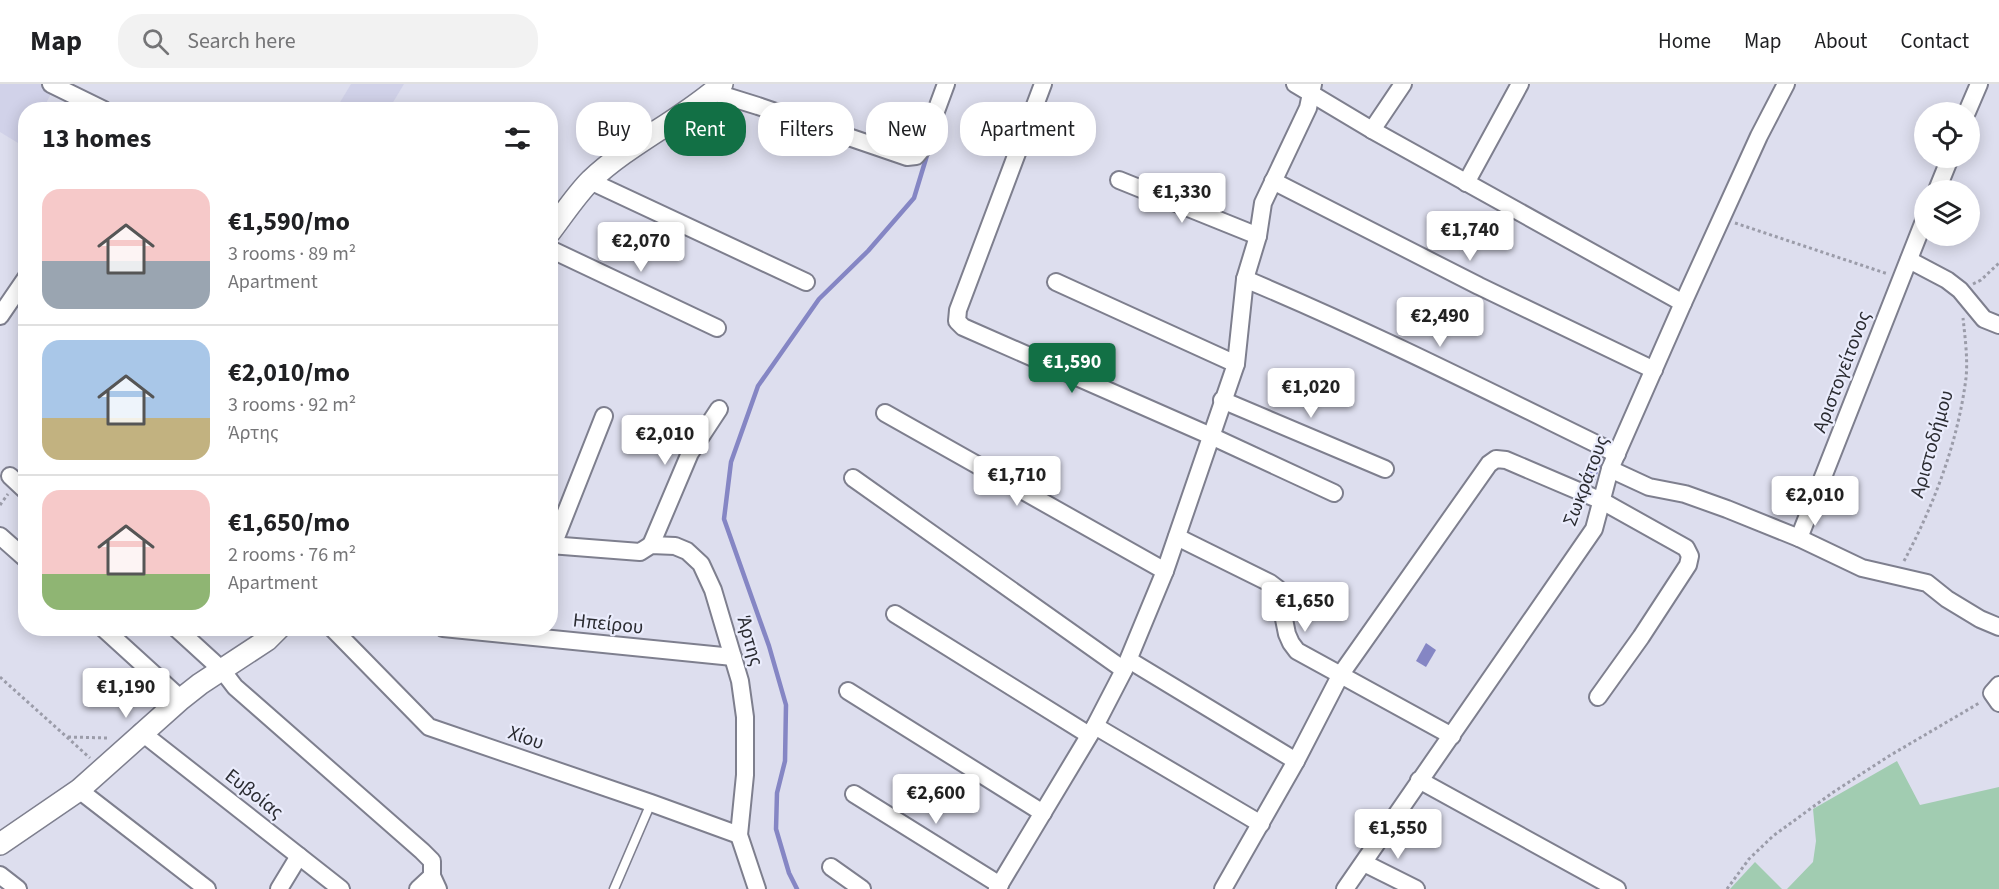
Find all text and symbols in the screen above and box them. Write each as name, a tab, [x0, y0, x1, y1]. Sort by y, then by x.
search box	[118, 14, 538, 68]
text: Map	[30, 21, 82, 61]
icon: search	[139, 25, 172, 58]
text: Search here	[187, 25, 296, 57]
text: Home	[1658, 26, 1711, 56]
text: Map	[1744, 26, 1782, 56]
text: About	[1815, 26, 1867, 56]
text: Contact	[1900, 26, 1969, 56]
chip: Buy	[576, 102, 652, 156]
chip: Rent	[664, 102, 746, 156]
chip: Filters	[758, 102, 854, 156]
chip: New	[866, 102, 948, 156]
chip: Apartment	[960, 102, 1096, 156]
map controls	[1914, 102, 1980, 246]
button: locate	[1914, 102, 1980, 168]
text: 13 homes	[42, 120, 151, 157]
icon: filters	[501, 122, 534, 155]
pin: €1,330	[1133, 173, 1231, 224]
text: €1,330	[1153, 178, 1211, 206]
button: layers	[1914, 180, 1980, 246]
text: €1,590/mo	[228, 203, 350, 240]
pin: €1,740	[1421, 211, 1519, 262]
icon: home	[90, 213, 162, 285]
text: €1,740	[1441, 216, 1499, 244]
pin: €2,070	[592, 222, 690, 273]
text: €2,070	[612, 227, 670, 255]
text: 3 rooms · 89 m²	[228, 240, 356, 268]
text: Apartment	[228, 268, 318, 296]
pin: €2,490	[1391, 297, 1489, 348]
text: €2,490	[1411, 302, 1469, 330]
street label: Αριστογείτονος	[1806, 307, 1878, 437]
pin: €1,590	[1023, 343, 1121, 394]
text: €1,590	[1043, 348, 1101, 376]
text: €2,010/mo	[228, 354, 350, 391]
icon: home	[90, 364, 162, 436]
pin: €1,020	[1262, 368, 1360, 419]
text: €1,020	[1282, 373, 1340, 401]
street label: Αριστοδήμου	[1903, 387, 1961, 501]
text: 3 rooms · 92 m²	[228, 391, 356, 419]
pin: €2,010	[616, 415, 714, 466]
text: Άρτης	[228, 419, 279, 447]
text: €2,010	[636, 420, 694, 448]
street label: Σωκράτους	[1556, 431, 1616, 530]
pin: €1,710	[968, 456, 1066, 507]
text: €1,710	[988, 461, 1046, 489]
pin: €2,010	[1766, 476, 1864, 527]
text: €2,010	[1786, 481, 1844, 509]
text: €1,650/mo	[228, 504, 350, 541]
icon: home	[90, 514, 162, 586]
text: 2 rooms · 76 m²	[228, 541, 356, 569]
text: Apartment	[228, 569, 318, 597]
pin: €1,650	[1256, 582, 1354, 633]
text: €1,650	[1276, 587, 1334, 615]
street label: Ηπείρου	[571, 606, 645, 642]
street label: Άρτης	[730, 613, 771, 670]
pin: €1,190	[77, 668, 175, 719]
text: €1,190	[97, 673, 155, 701]
street label: Χίου	[504, 719, 548, 757]
street label: Ευβοίας	[219, 762, 289, 826]
pin: €2,600	[887, 774, 985, 825]
text: €2,600	[907, 779, 965, 807]
pin: €1,550	[1349, 809, 1447, 860]
text: €1,550	[1369, 814, 1427, 842]

